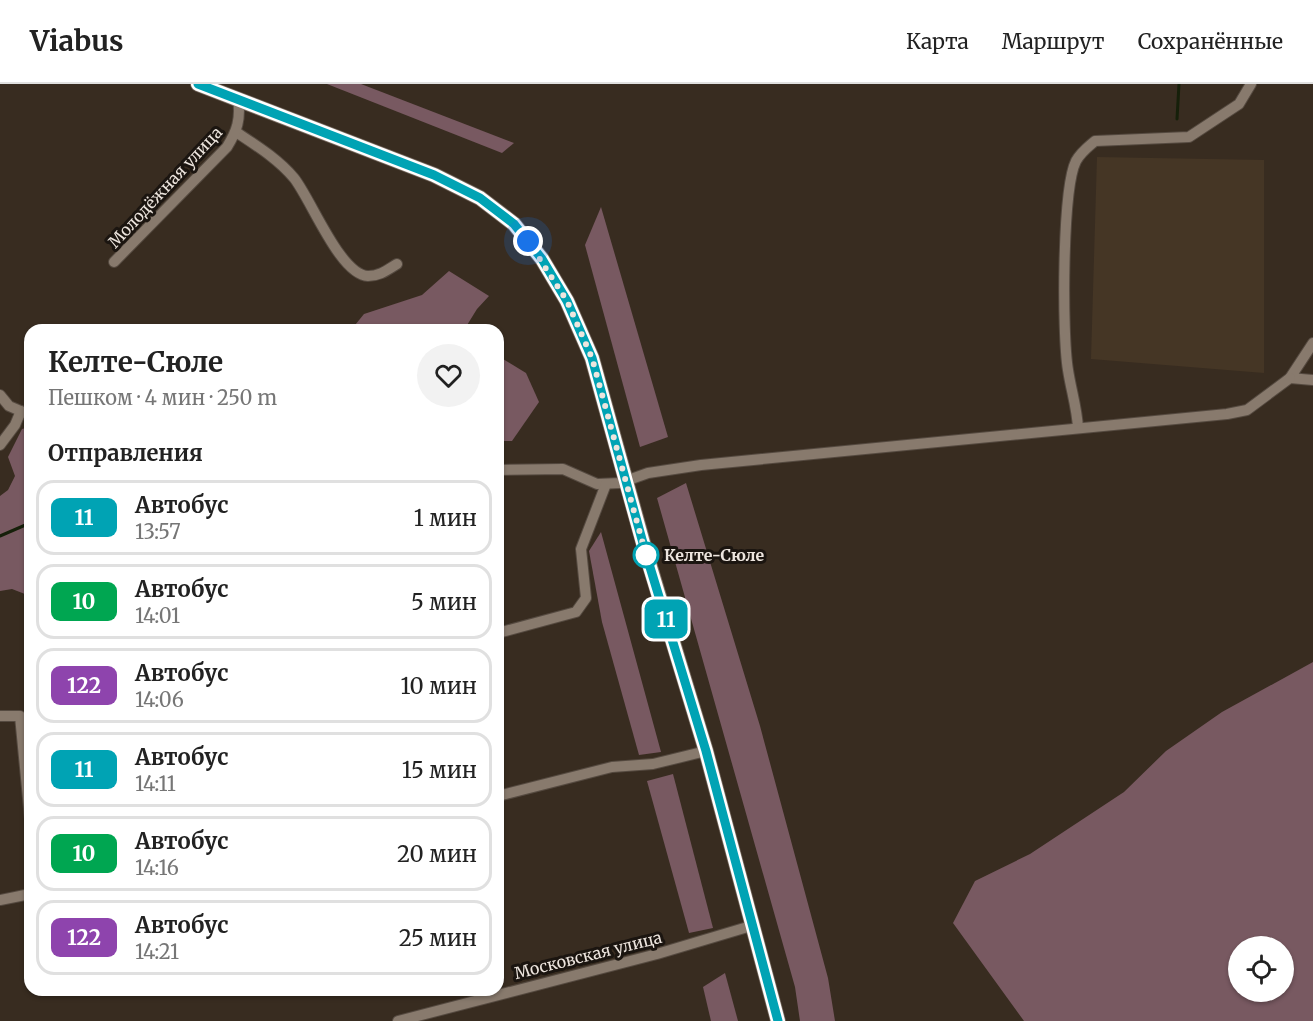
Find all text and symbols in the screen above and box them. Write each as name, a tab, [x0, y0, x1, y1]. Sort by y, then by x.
text: Viabus	[30, 23, 123, 59]
text: Карта	[906, 28, 969, 55]
text: Маршрут	[1002, 28, 1105, 55]
text: Сохранённые	[1138, 28, 1283, 55]
street label: Молодёжная улица	[104, 122, 226, 252]
your location	[513, 226, 543, 256]
text: Келте-Сюле	[48, 344, 223, 380]
button: heart	[417, 344, 480, 407]
text: Пешком · 4 мин · 250 m	[48, 385, 277, 410]
text: Отправления	[48, 439, 203, 467]
text: Автобус	[135, 491, 228, 519]
text: 11	[75, 504, 93, 531]
text: 1 мин	[414, 504, 477, 532]
text: 13:57	[135, 519, 181, 544]
marker: Келте-Сюле	[633, 542, 659, 568]
place label: Келте-Сюле	[664, 545, 764, 565]
text: Автобус	[135, 575, 228, 603]
text: 10	[73, 588, 95, 615]
text: 5 мин	[411, 588, 477, 616]
line badge: 11	[639, 600, 693, 638]
text: 14:01	[135, 603, 180, 628]
text: 11	[657, 606, 675, 633]
text: Автобус	[135, 659, 228, 687]
text: 122	[67, 672, 101, 699]
text: 10 мин	[401, 672, 477, 700]
text: 14:06	[135, 687, 184, 712]
text: Автобус	[135, 743, 228, 771]
text: 11	[75, 756, 93, 783]
text: 15 мин	[402, 756, 477, 784]
text: 14:11	[135, 771, 176, 796]
text: Автобус	[135, 827, 228, 855]
text: 10	[73, 840, 95, 867]
text: 20 мин	[397, 840, 477, 868]
text: 14:16	[135, 855, 179, 880]
text: Автобус	[135, 911, 228, 939]
text: 122	[67, 924, 101, 951]
text: 25 мин	[399, 924, 477, 952]
street label: Московская улица	[512, 927, 664, 983]
map controls	[1228, 936, 1294, 1002]
button: locate	[1228, 936, 1294, 1002]
text: 14:21	[135, 939, 179, 964]

